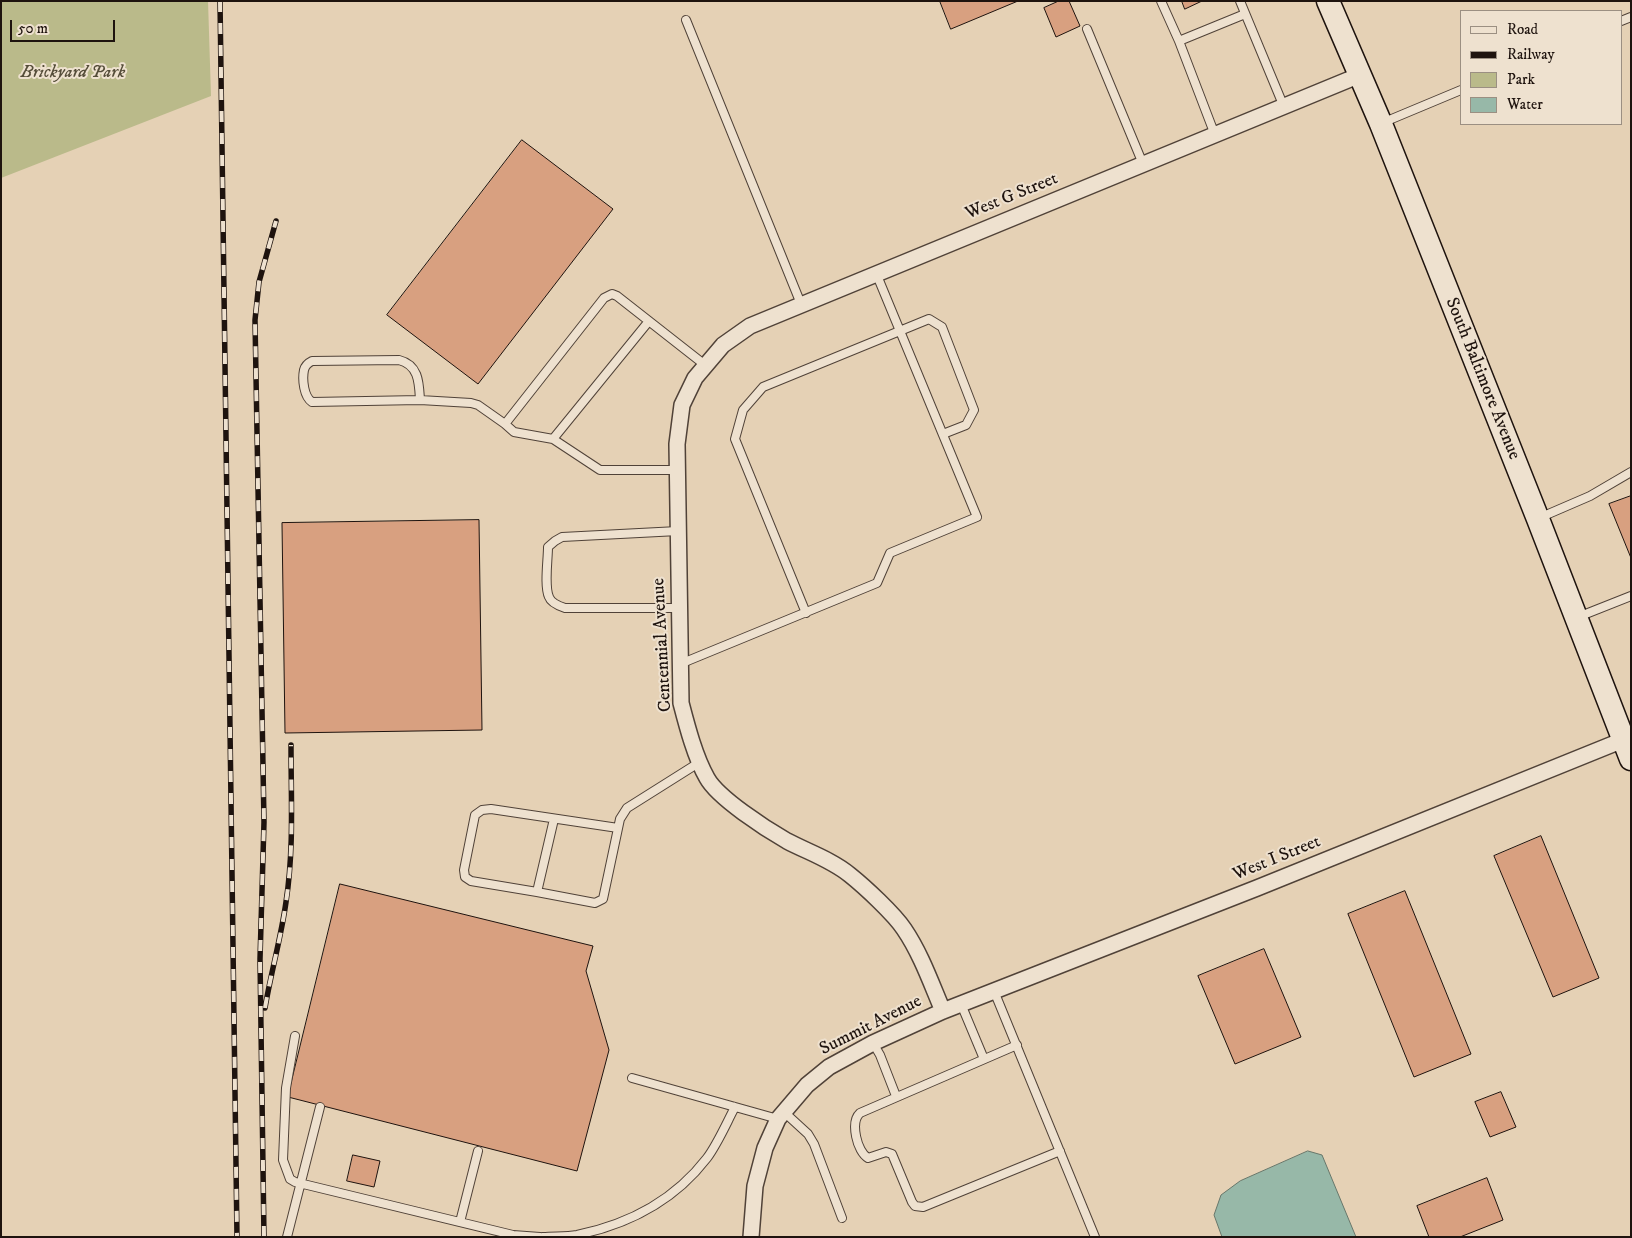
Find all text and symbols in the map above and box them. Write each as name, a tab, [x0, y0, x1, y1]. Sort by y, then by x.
scale bar	[12, 10, 118, 42]
legend	[1460, 10, 1622, 125]
text: 50 m	[18, 19, 48, 38]
text: Road	[1507, 20, 1538, 39]
text: Railway	[1507, 45, 1555, 64]
park label: Brickyard Park	[21, 62, 125, 84]
text: Park	[1507, 70, 1535, 89]
text: Water	[1507, 95, 1543, 114]
street label: West G Street	[963, 169, 1061, 225]
street label: South Baltimore Avenue	[1440, 295, 1524, 463]
street label: Centennial Avenue	[649, 577, 677, 713]
street label: West I Street	[1230, 832, 1324, 886]
street label: Summit Avenue	[817, 991, 925, 1061]

